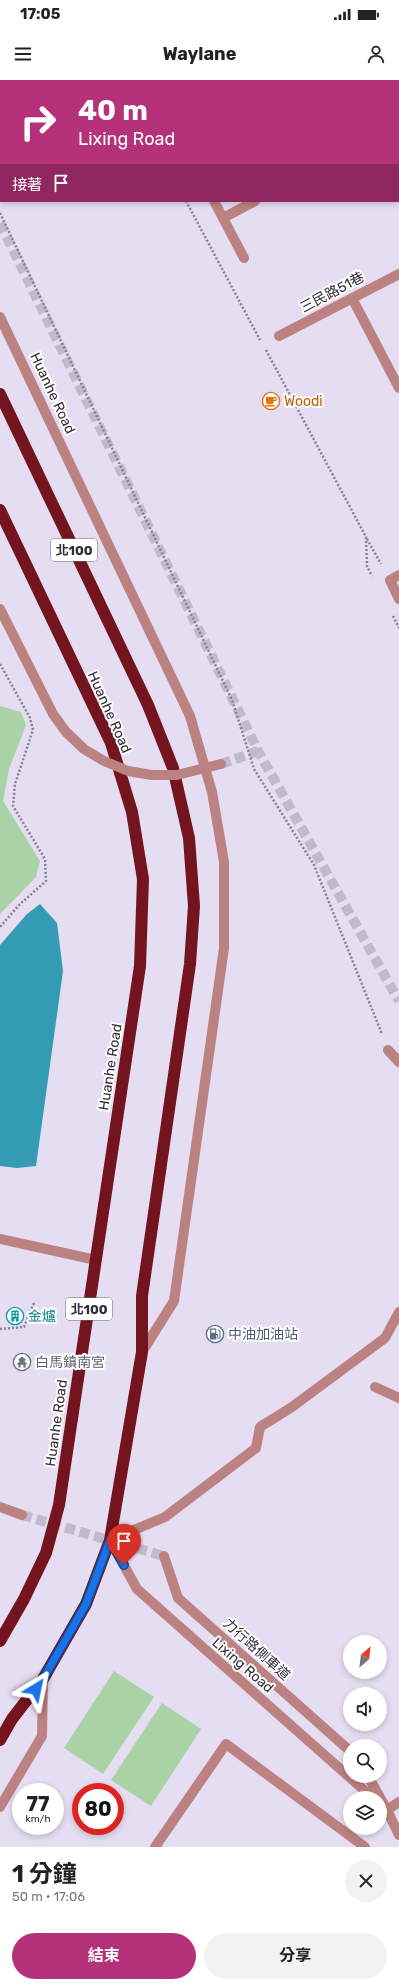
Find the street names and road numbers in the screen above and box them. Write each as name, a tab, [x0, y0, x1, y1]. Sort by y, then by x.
street label: 三民路51巷	[297, 268, 367, 316]
street label: Huanhe Road	[26, 350, 79, 437]
road number: 北100	[51, 539, 97, 561]
street label: Huanhe Road	[84, 669, 135, 756]
street label: Huanhe Road	[95, 1022, 126, 1112]
road number: 北100	[66, 1298, 112, 1320]
street label: Huanhe Road	[42, 1379, 71, 1468]
street label: 力行路側車道	[220, 1615, 294, 1684]
street label: Lixing Road	[209, 1634, 277, 1697]

